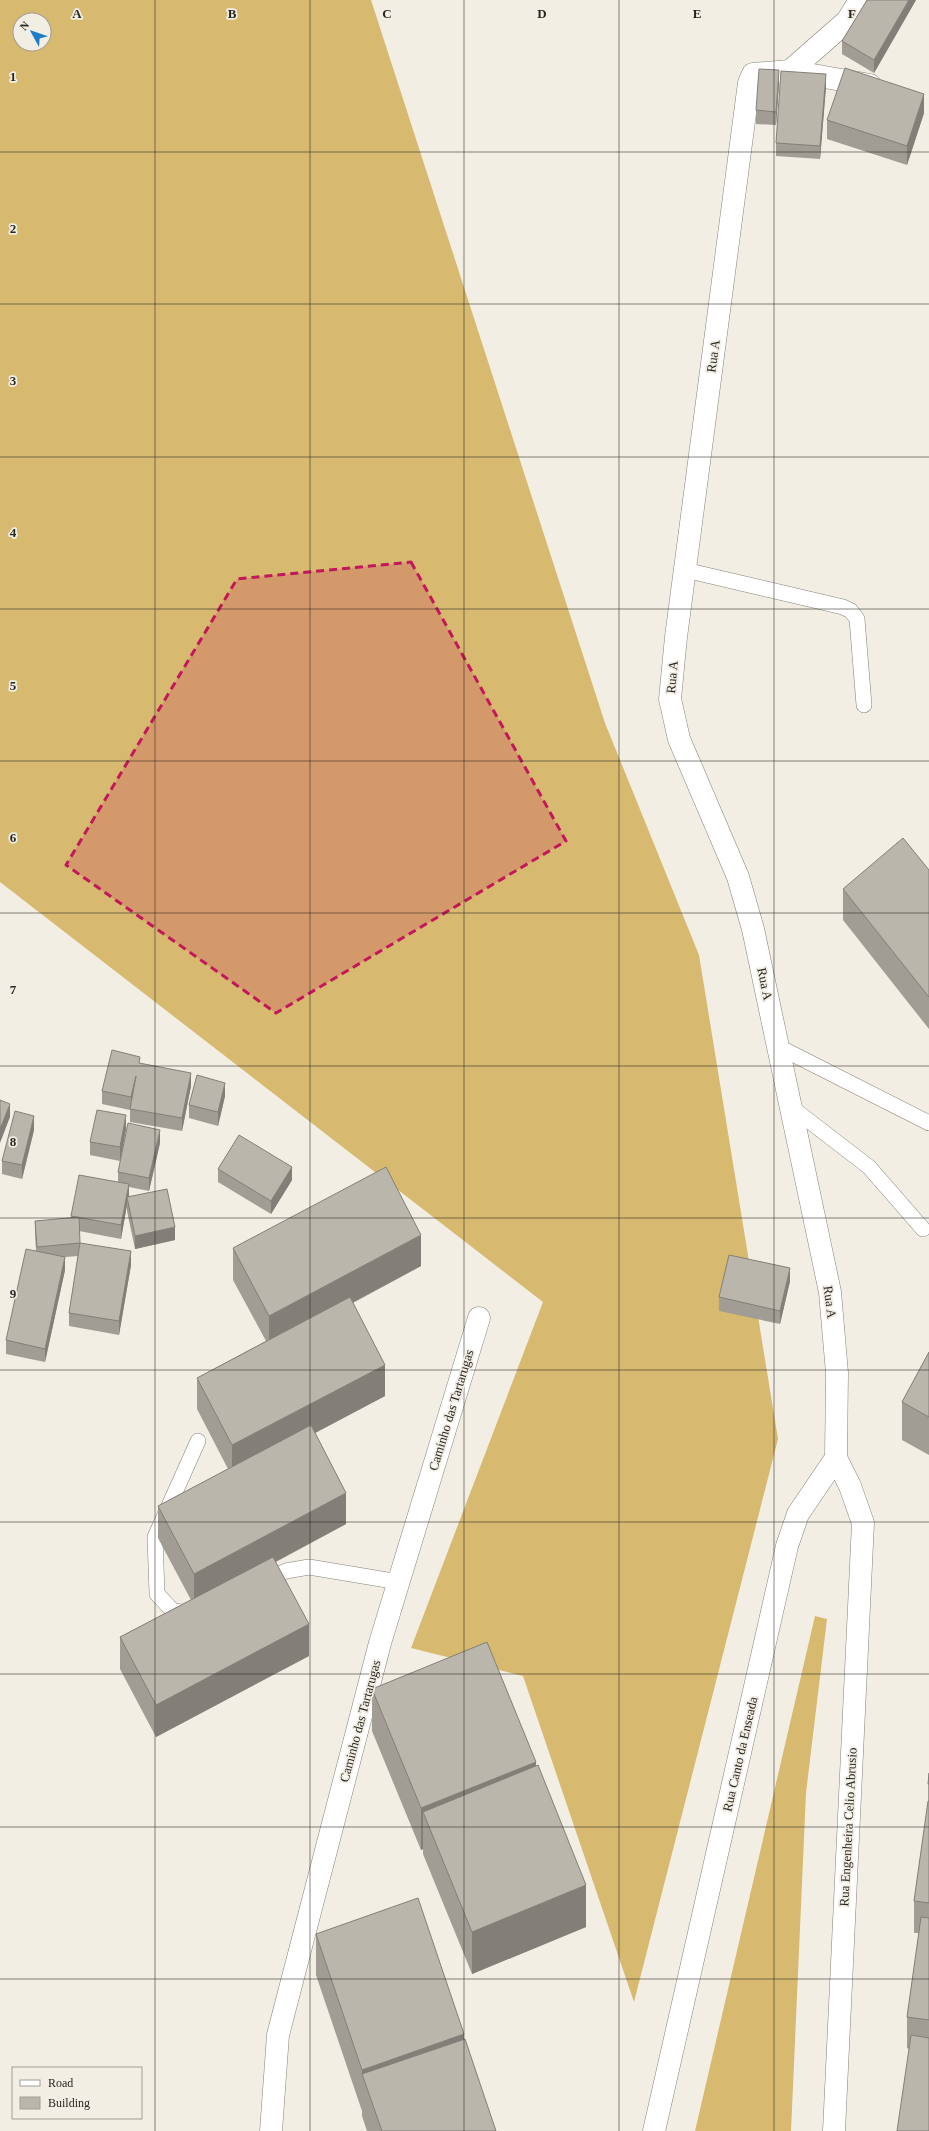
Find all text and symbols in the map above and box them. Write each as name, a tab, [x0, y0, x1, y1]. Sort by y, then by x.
text: A	[72, 6, 82, 21]
text: B	[228, 6, 237, 21]
text: C	[382, 6, 392, 21]
text: D	[537, 6, 547, 21]
text: E	[693, 6, 701, 21]
text: F	[848, 6, 856, 21]
north arrow	[12, 12, 52, 52]
text: N	[17, 19, 32, 32]
text: 1	[10, 69, 16, 84]
text: 2	[10, 221, 16, 236]
street label: Rua A	[703, 338, 723, 373]
text: 3	[10, 373, 17, 388]
text: 4	[10, 525, 17, 540]
street label: Rua A	[663, 659, 681, 694]
text: 5	[10, 678, 17, 693]
text: 6	[10, 830, 17, 845]
street label: Rua A	[754, 966, 776, 1002]
text: 7	[10, 982, 17, 997]
text: 8	[10, 1134, 17, 1149]
street label: Rua A	[821, 1285, 840, 1320]
text: 9	[10, 1286, 17, 1301]
street label: Caminho das Tartarugas	[425, 1348, 477, 1472]
street label: Caminho das Tartarugas	[336, 1658, 384, 1784]
street label: Rua Canto da Enseada	[719, 1695, 761, 1813]
street label: Rua Engenheira Celio Abrusio	[836, 1747, 860, 1907]
legend	[12, 2067, 142, 2119]
text: Road	[48, 2076, 73, 2090]
text: Building	[48, 2096, 90, 2110]

